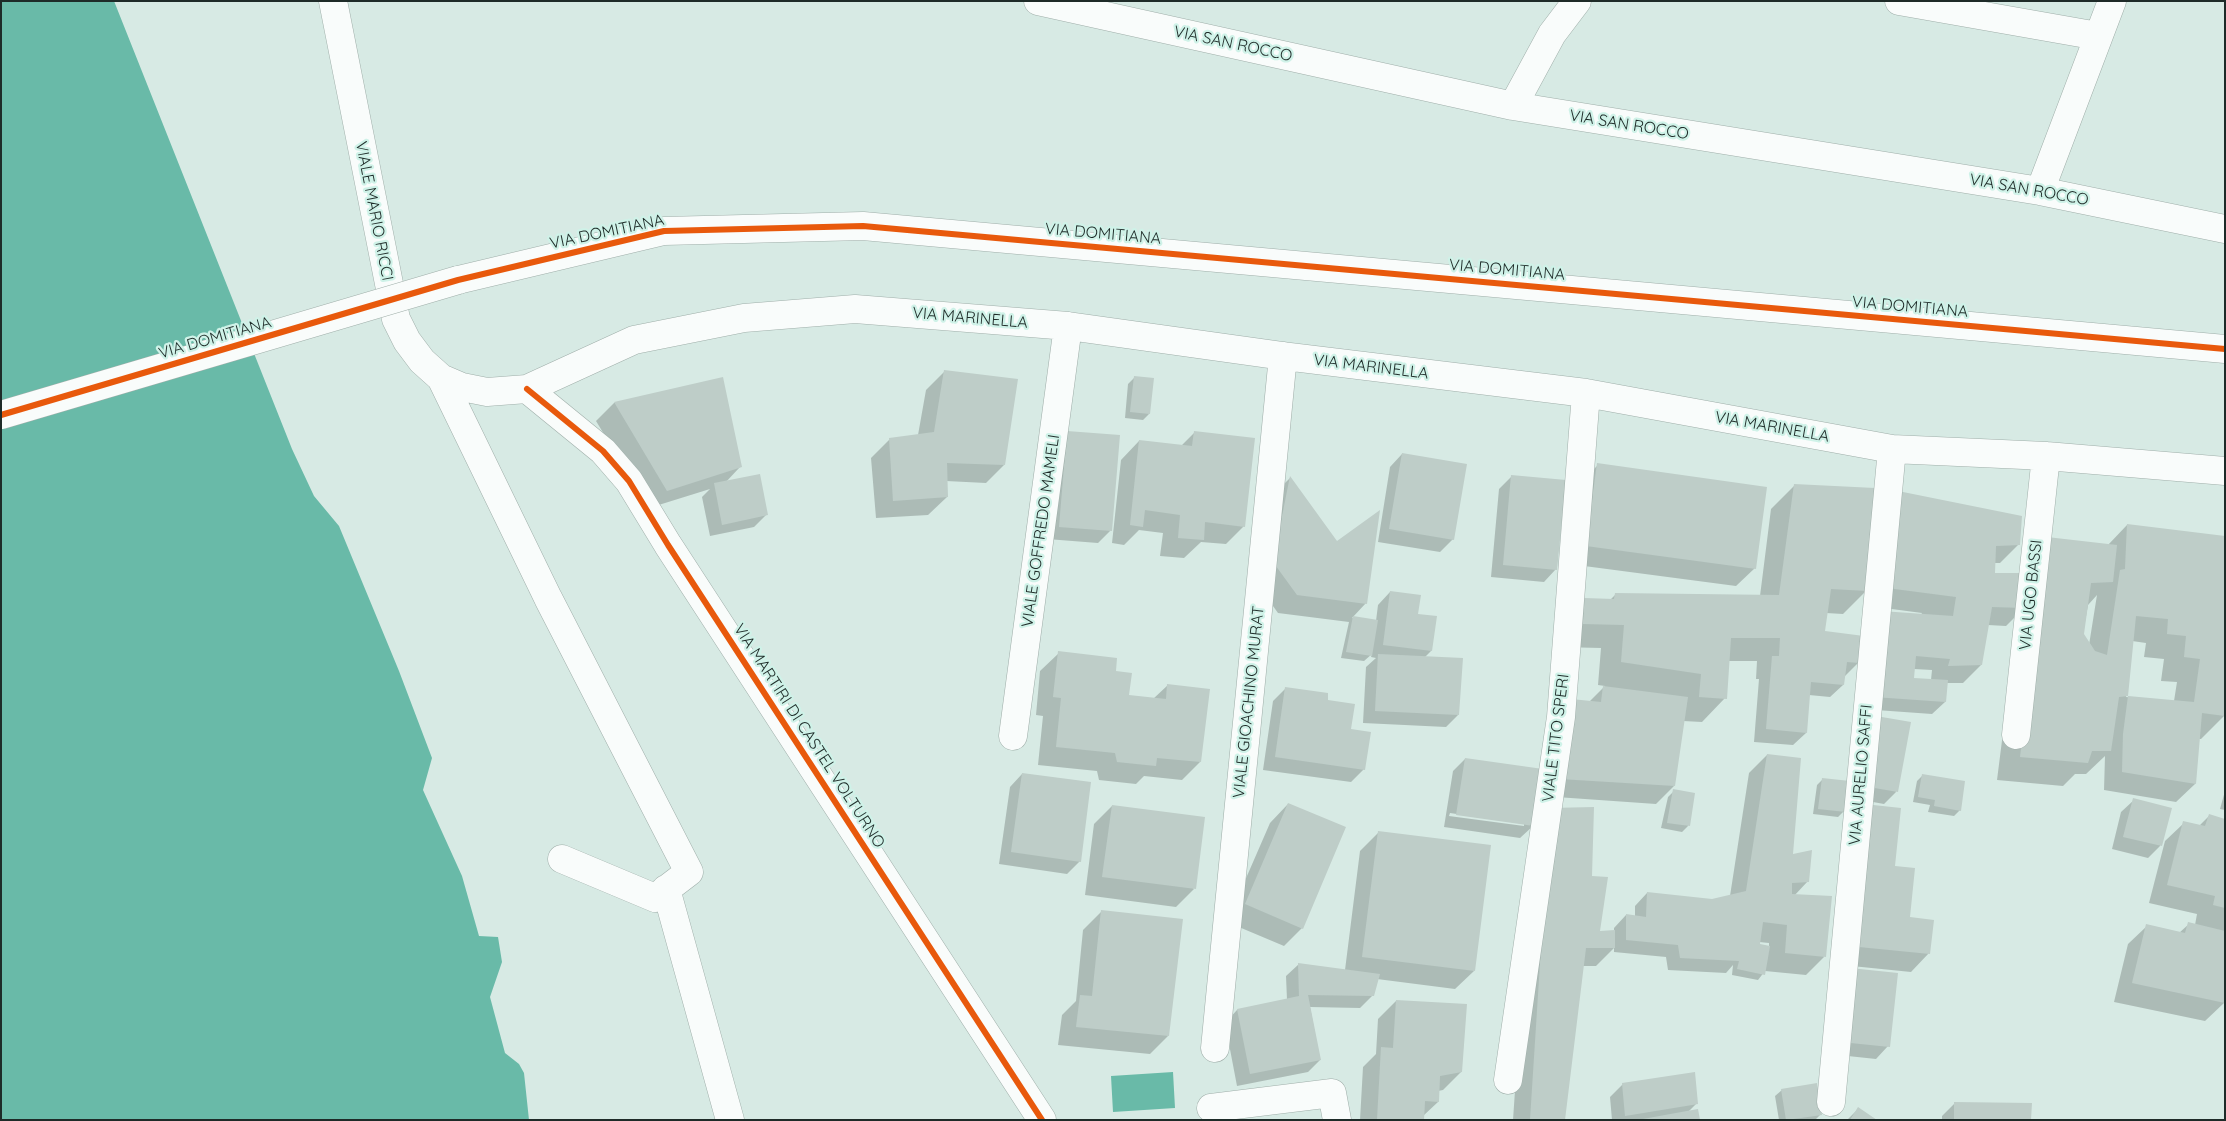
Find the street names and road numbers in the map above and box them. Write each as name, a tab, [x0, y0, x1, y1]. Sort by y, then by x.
street label: VIA SAN ROCCO	[1172, 22, 1294, 66]
street label: VIA SAN ROCCO	[1568, 106, 1690, 144]
street label: VIALE MARIO RICCI	[351, 140, 397, 282]
street label: VIA SAN ROCCO	[1968, 170, 2090, 210]
street label: VIA DOMITIANA	[548, 211, 666, 253]
street label: VIA DOMITIANA	[1044, 219, 1162, 249]
street label: VIA DOMITIANA	[1448, 255, 1566, 285]
street label: VIA DOMITIANA	[1851, 292, 1969, 322]
street label: VIA MARINELLA	[911, 303, 1029, 333]
street label: VIA DOMITIANA	[156, 313, 274, 363]
street label: VIA MARINELLA	[1312, 350, 1430, 384]
street label: VIA MARINELLA	[1713, 407, 1831, 447]
street label: VIALE GOFFREDO MAMELI	[1018, 433, 1064, 629]
street label: VIA UGO BASSI	[2016, 539, 2046, 651]
street label: VIALE GIOACHINO MURAT	[1229, 605, 1269, 799]
street label: VIA MARTIRI DI CASTEL VOLTURNO	[729, 620, 889, 852]
street label: VIALE TITO SPERI	[1539, 673, 1573, 803]
street label: VIA AURELIO SAFFI	[1845, 704, 1877, 846]

